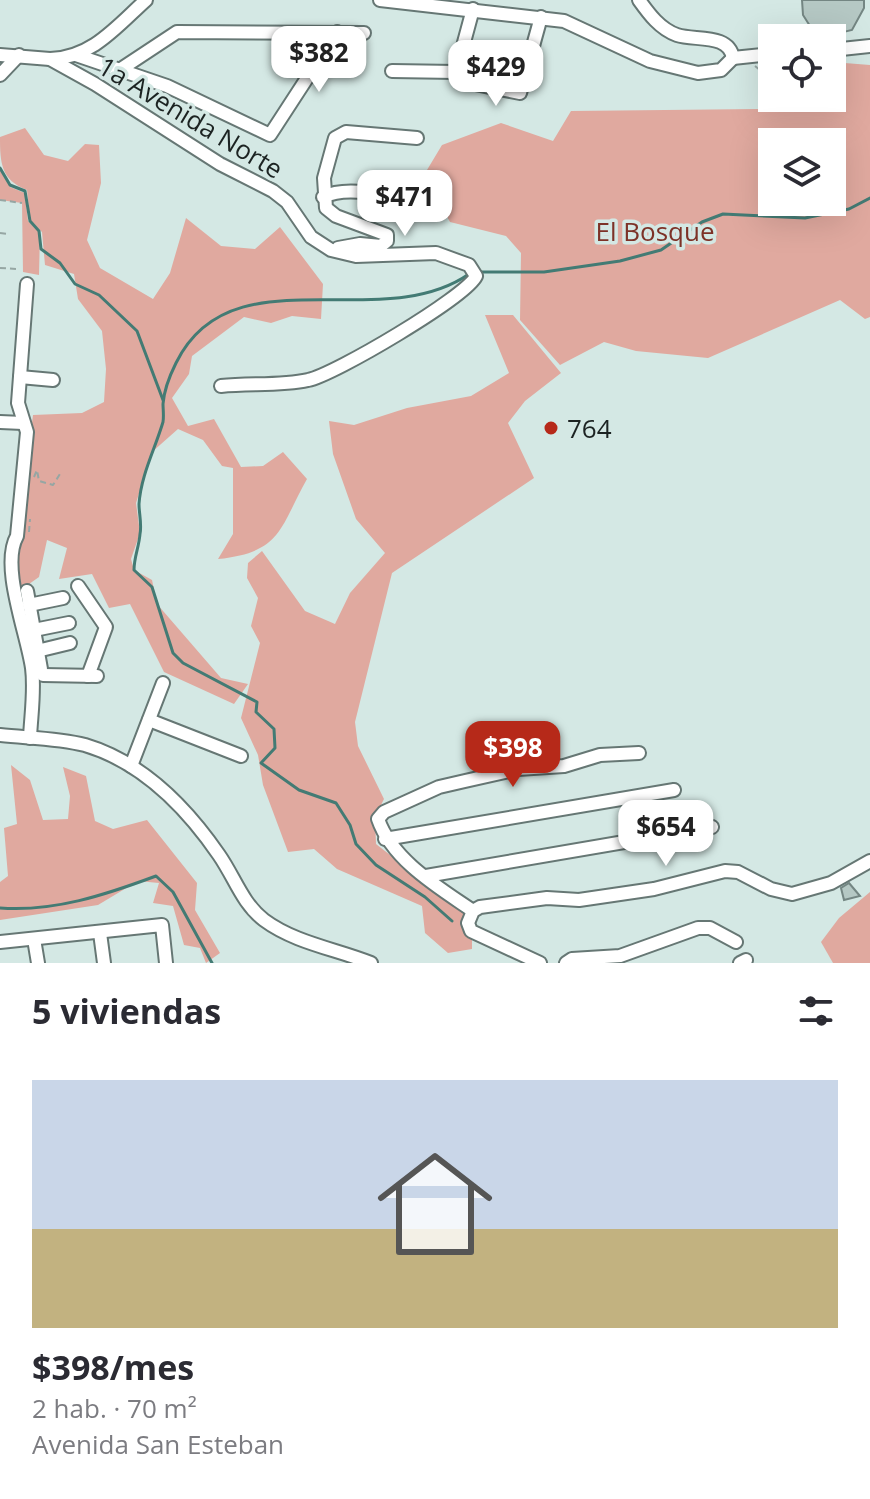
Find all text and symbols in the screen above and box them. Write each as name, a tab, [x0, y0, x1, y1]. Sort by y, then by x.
map controls	[758, 24, 846, 216]
button: locate	[758, 24, 846, 112]
pin: $382	[272, 26, 366, 94]
text: $382	[289, 34, 349, 70]
pin: $429	[449, 40, 543, 108]
street label: 1a Avenida Norte	[92, 48, 290, 186]
text: $429	[466, 48, 526, 84]
button: layers	[758, 128, 846, 216]
pin: $471	[358, 170, 452, 238]
text: $471	[375, 178, 435, 214]
park label: El Bosque	[595, 213, 715, 249]
place label: 764	[567, 410, 612, 446]
marker: 764	[542, 419, 560, 437]
pin: $398	[466, 721, 560, 789]
text: $398	[483, 729, 543, 765]
pin: $654	[619, 800, 713, 868]
text: $654	[636, 808, 696, 844]
text: 5 viviendas	[32, 988, 221, 1034]
icon: filters	[794, 989, 838, 1033]
icon: home	[363, 1132, 507, 1276]
text: $398/mes	[32, 1344, 194, 1390]
text: 2 hab. · 70 m²	[32, 1390, 197, 1426]
text: Avenida San Esteban	[32, 1426, 284, 1462]

